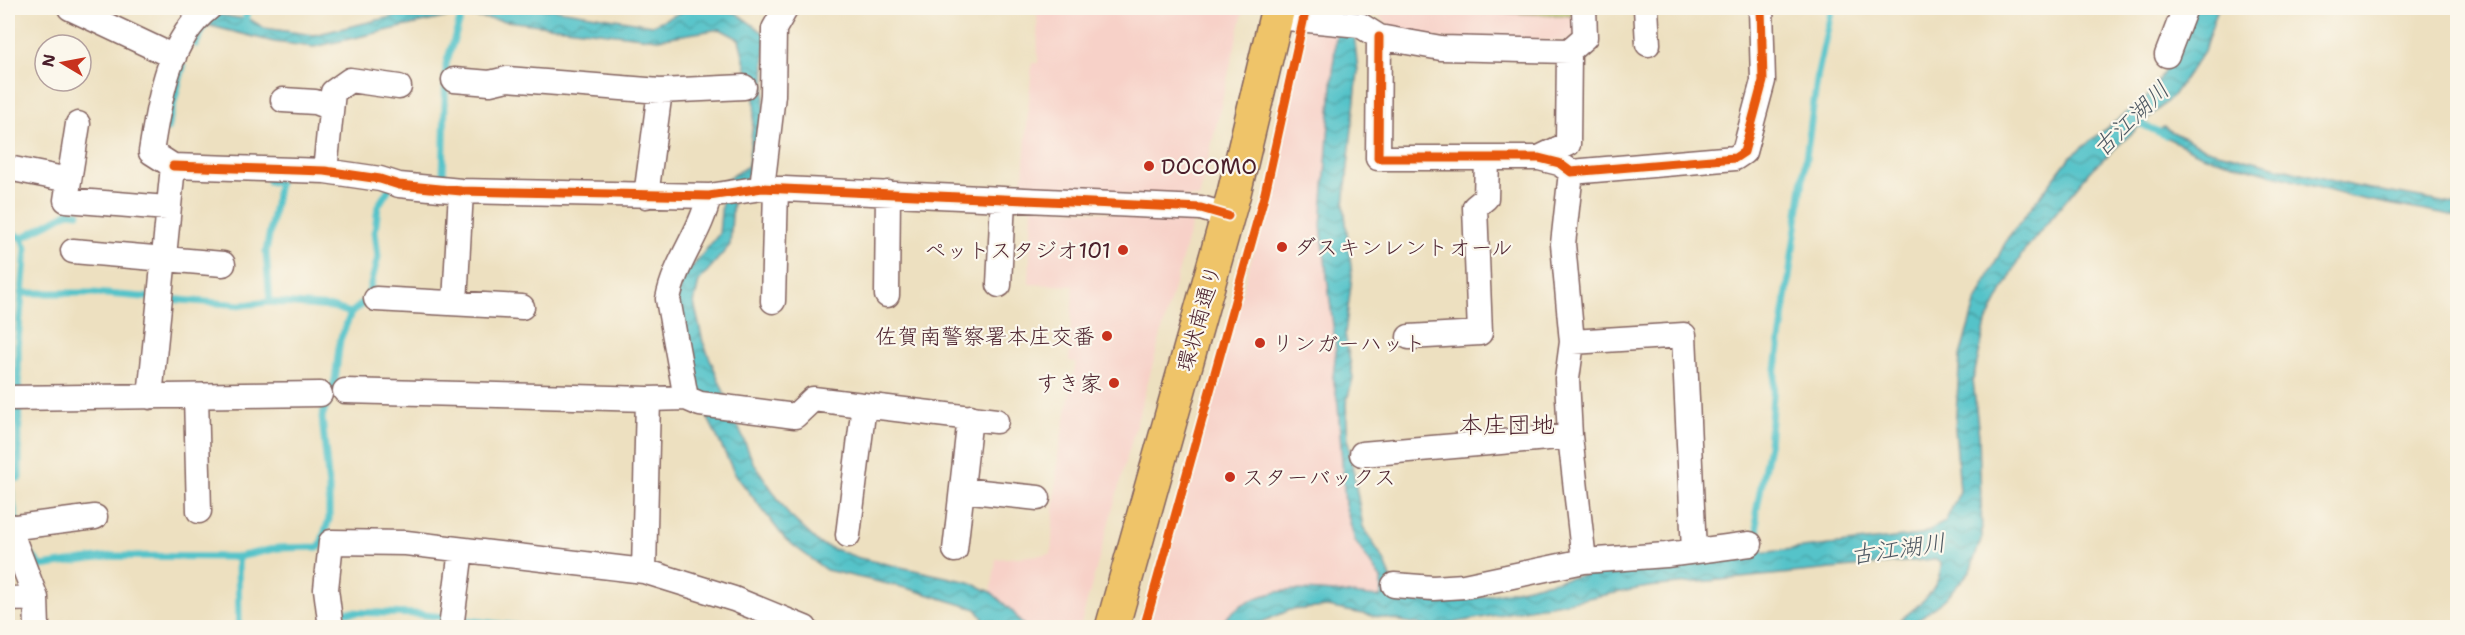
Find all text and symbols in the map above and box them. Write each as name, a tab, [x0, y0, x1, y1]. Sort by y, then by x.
north arrow	[33, 33, 93, 93]
text: N	[37, 52, 60, 69]
water label: 古江湖川	[2085, 74, 2177, 164]
place label: DOCOMO	[1161, 152, 1257, 181]
marker: DOCOMO	[1142, 159, 1156, 173]
place label: ダスキンレントオール	[1294, 233, 1513, 262]
place label: ペットスタジオ101	[924, 236, 1111, 265]
marker: ダスキンレントオール	[1275, 240, 1289, 254]
marker: ペットスタジオ101	[1116, 243, 1130, 257]
street label: 環状南通り	[1170, 261, 1228, 375]
place label: 佐賀南警察署本庄交番	[875, 322, 1095, 351]
marker: 佐賀南警察署本庄交番	[1100, 329, 1114, 343]
place label: リンガーハット	[1272, 329, 1426, 358]
marker: リンガーハット	[1253, 336, 1267, 350]
place label: すき家	[1036, 369, 1102, 398]
marker: すき家	[1107, 376, 1121, 390]
district label: 本庄団地	[1459, 409, 1555, 441]
place label: スターバックス	[1242, 463, 1396, 492]
marker: スターバックス	[1223, 470, 1237, 484]
water label: 古江湖川	[1848, 526, 1948, 572]

